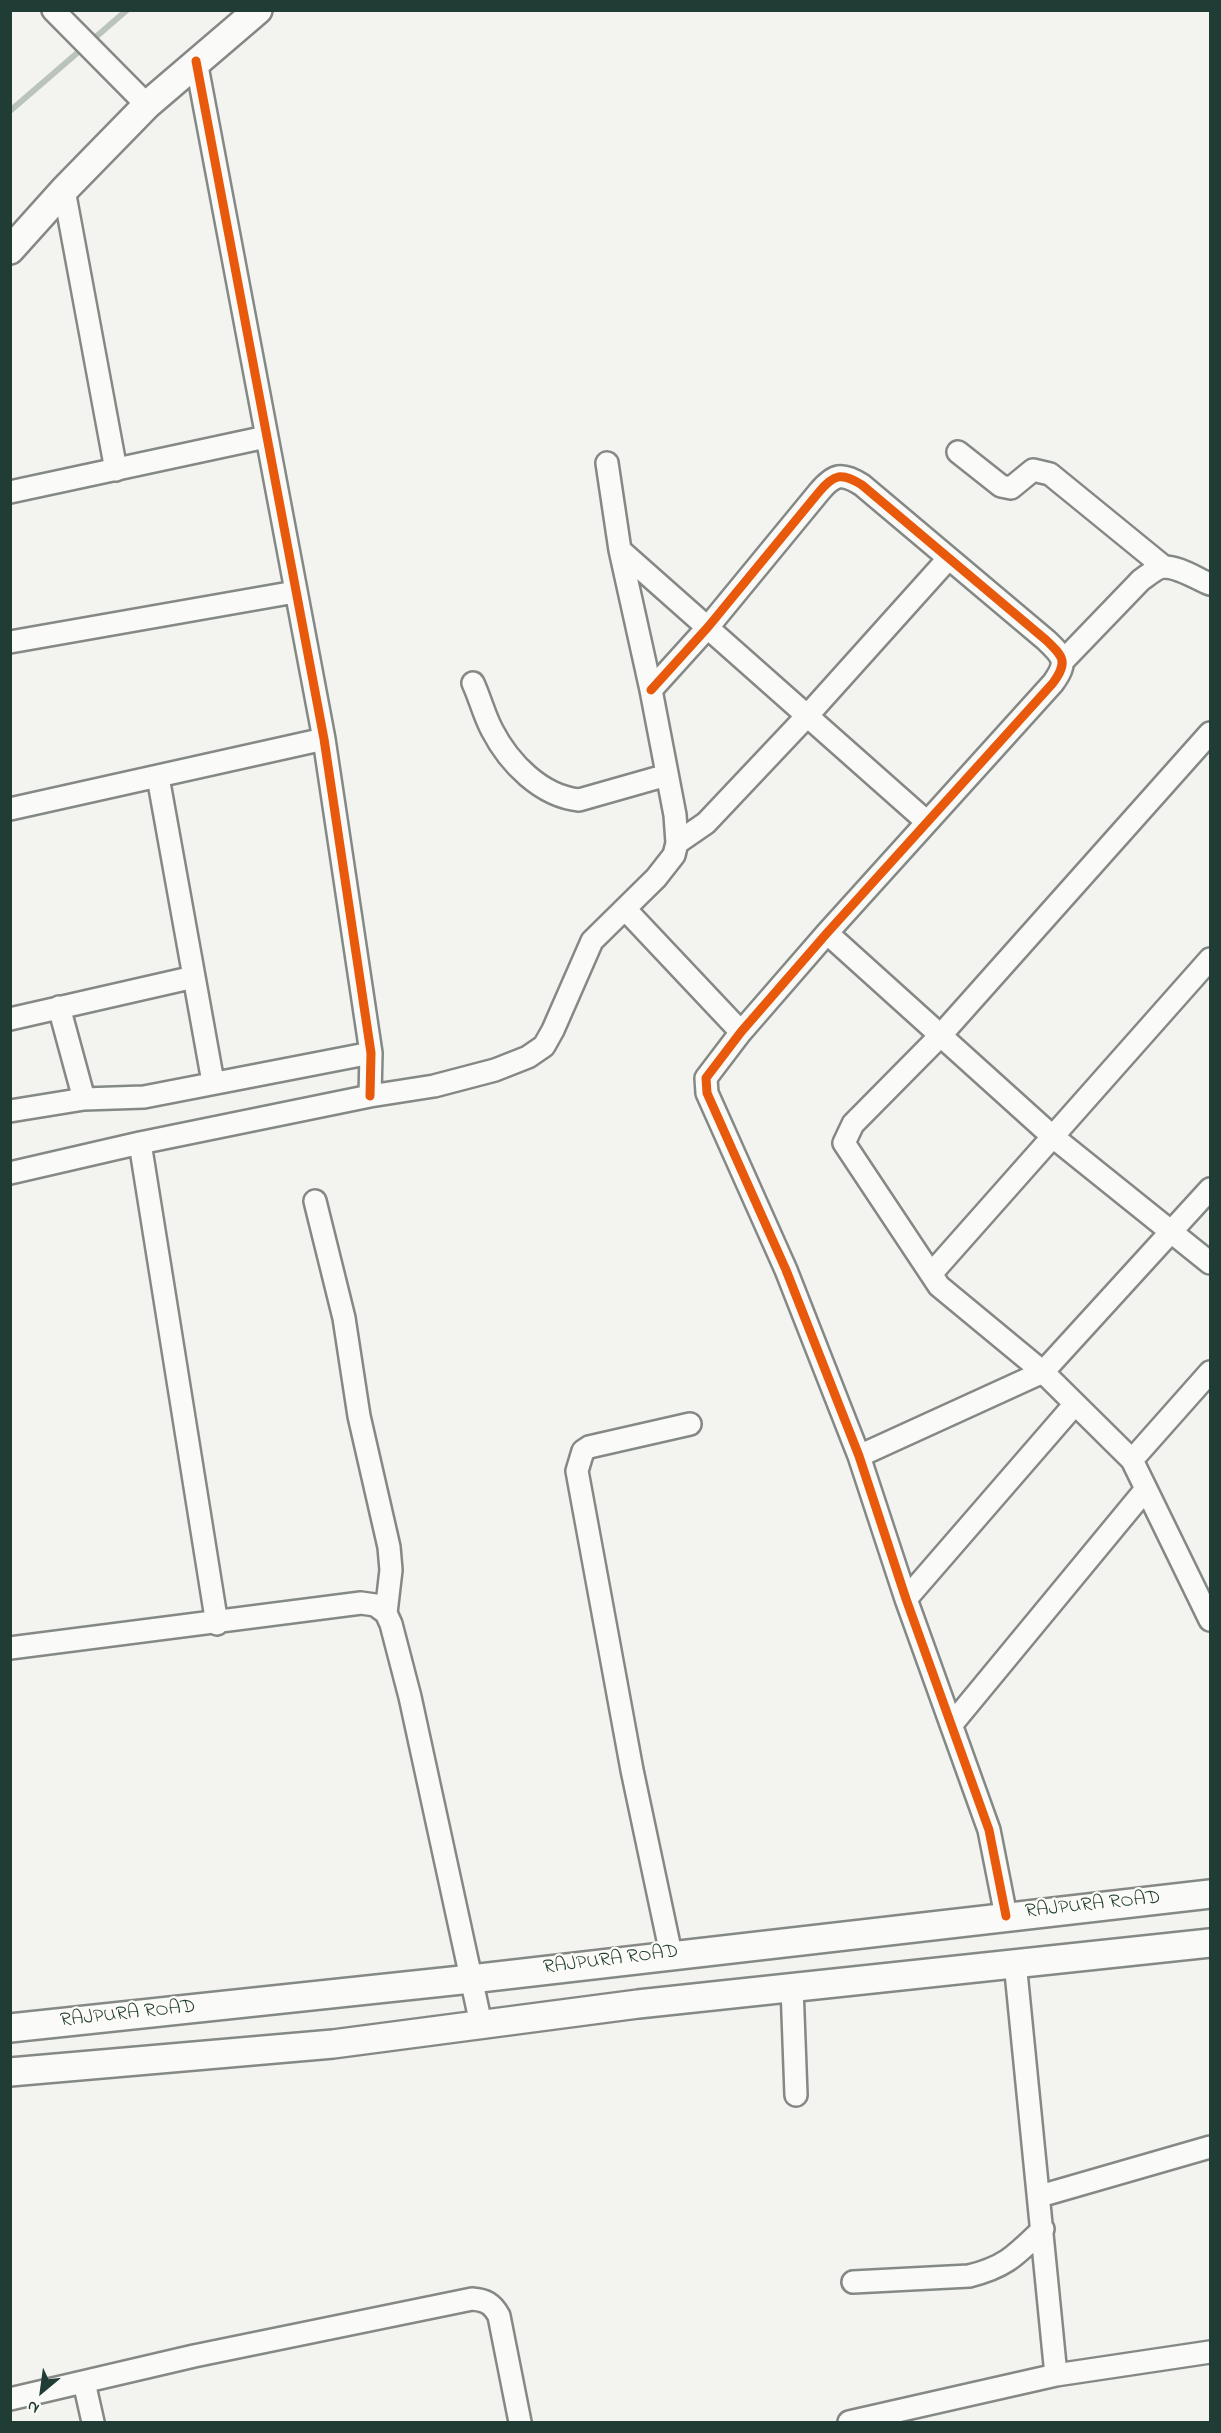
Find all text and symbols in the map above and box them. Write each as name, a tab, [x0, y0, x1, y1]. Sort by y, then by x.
street label: RAJPURA ROAD	[1024, 1887, 1162, 1925]
street label: RAJPURA ROAD	[542, 1941, 680, 1981]
street label: RAJPURA ROAD	[59, 1996, 197, 2034]
north arrow	[12, 2361, 72, 2421]
text: N	[23, 2394, 44, 2420]

